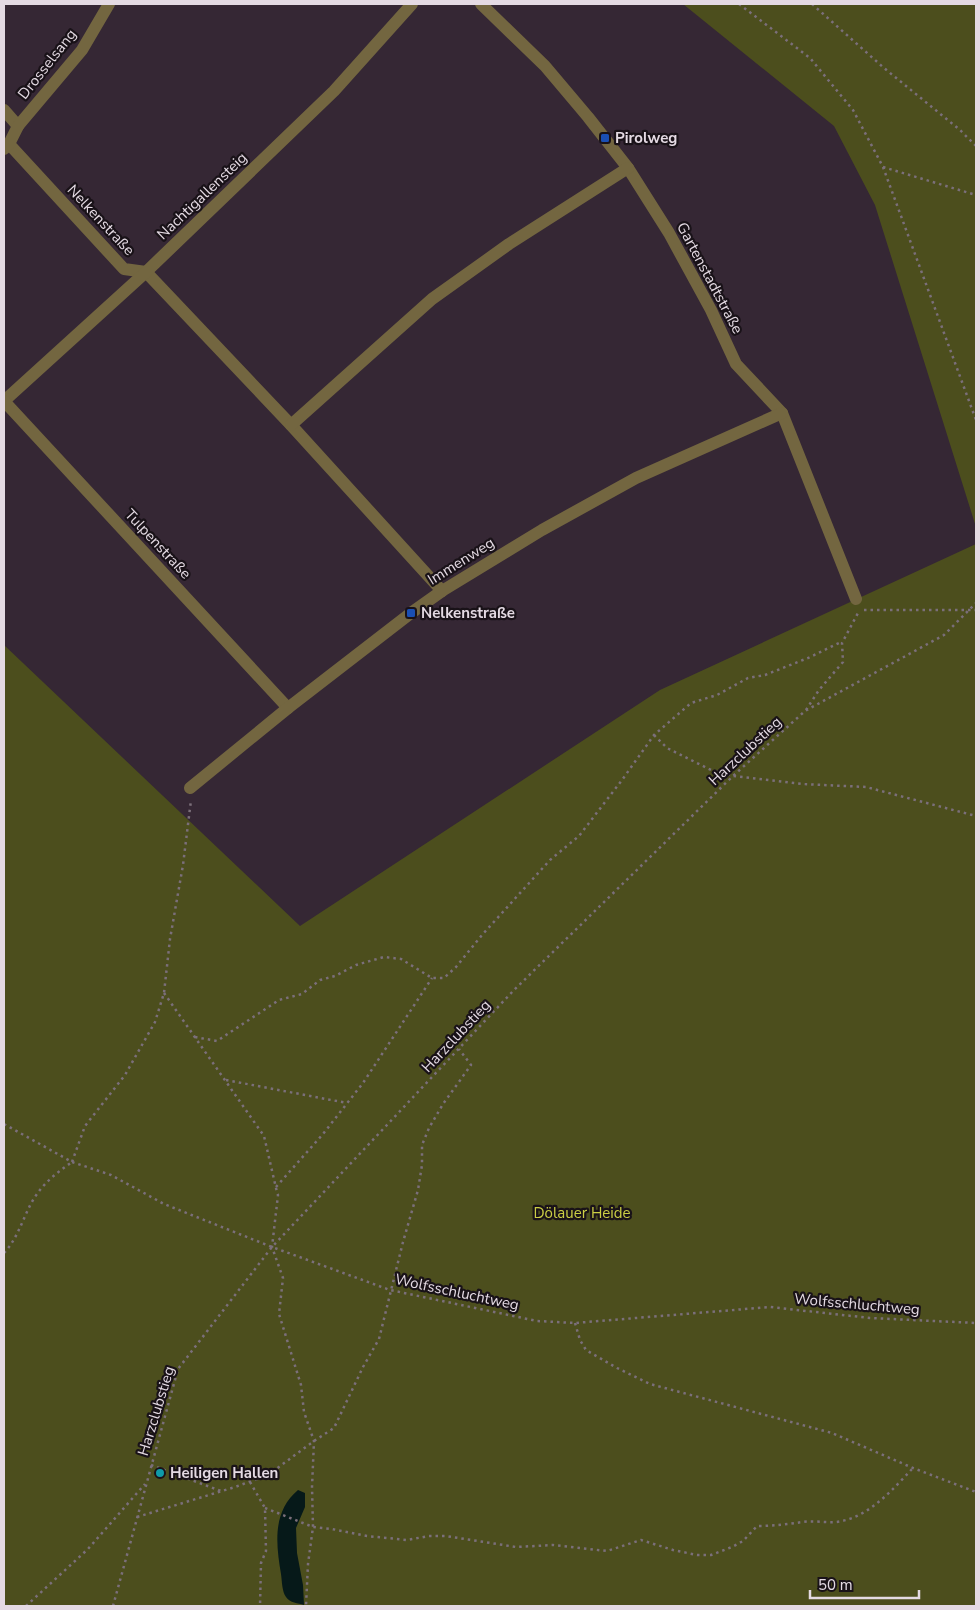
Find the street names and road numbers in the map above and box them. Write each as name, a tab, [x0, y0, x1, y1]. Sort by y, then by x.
street label: Drosselsang	[13, 25, 81, 103]
street label: Nachtigallensteig	[153, 148, 251, 244]
street label: Nelkenstraße	[63, 180, 139, 260]
street label: Gartenstadtstraße	[672, 219, 748, 337]
street label: Tulpenstraße	[120, 505, 196, 583]
street label: Immenweg	[424, 533, 498, 589]
street label: Harzclubstieg	[704, 712, 786, 790]
street label: Harzclubstieg	[417, 995, 495, 1077]
street label: Wolfsschluchtweg	[393, 1269, 521, 1315]
street label: Wolfsschluchtweg	[793, 1289, 921, 1319]
street label: Harzclubstieg	[133, 1364, 179, 1458]

